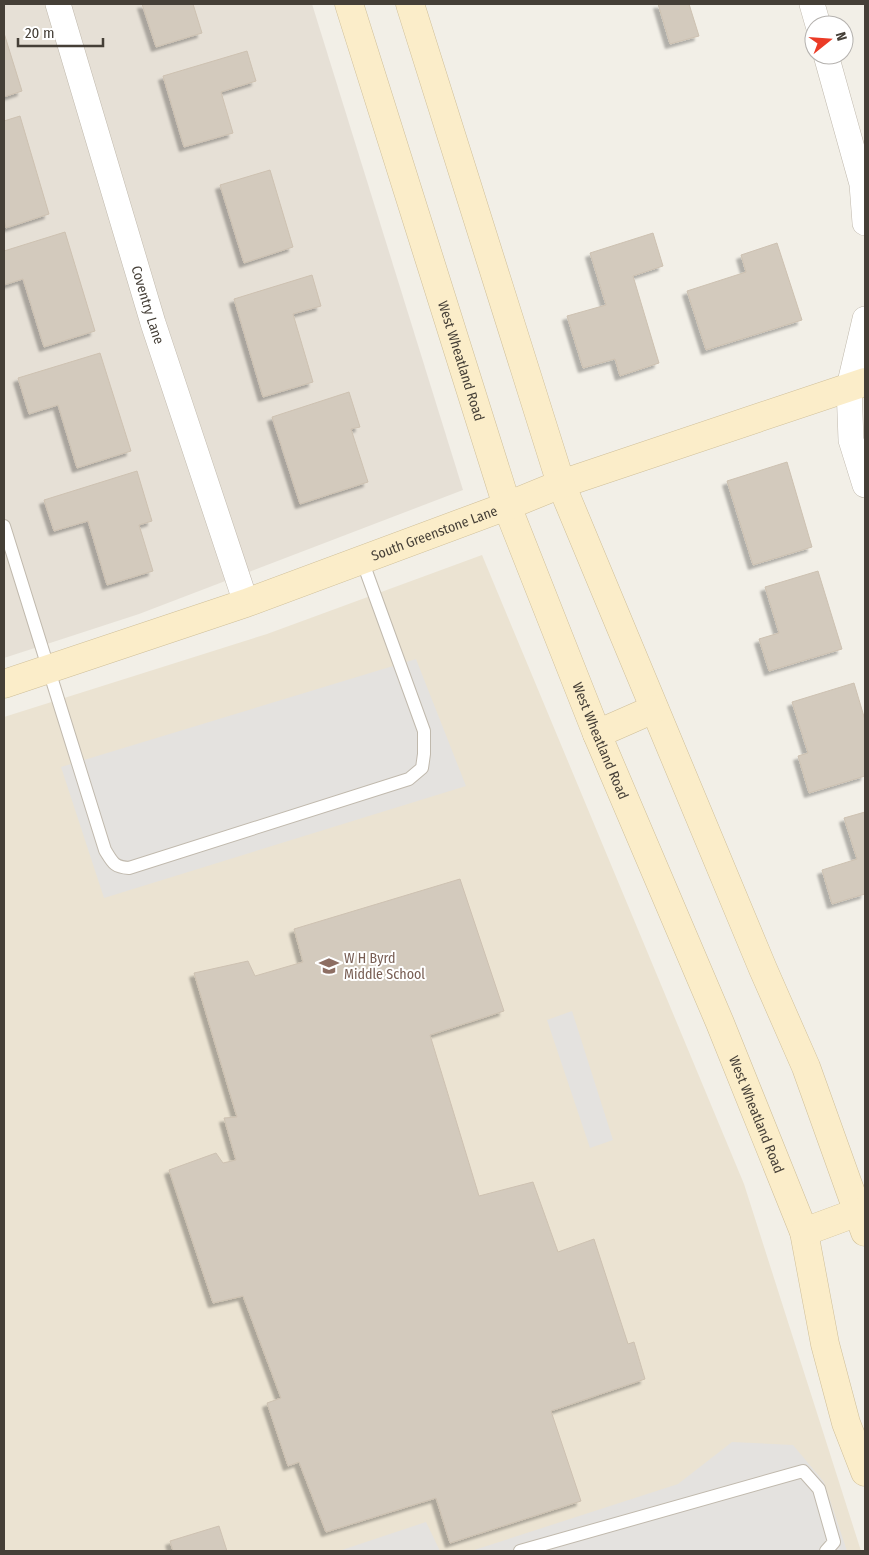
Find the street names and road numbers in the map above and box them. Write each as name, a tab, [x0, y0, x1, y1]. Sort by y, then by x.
street label: Coventry Lane	[128, 264, 168, 346]
street label: West Wheatland Road	[434, 299, 488, 423]
street label: South Greenstone Lane	[369, 502, 500, 564]
street label: West Wheatland Road	[569, 680, 632, 802]
street label: West Wheatland Road	[726, 1053, 788, 1176]

